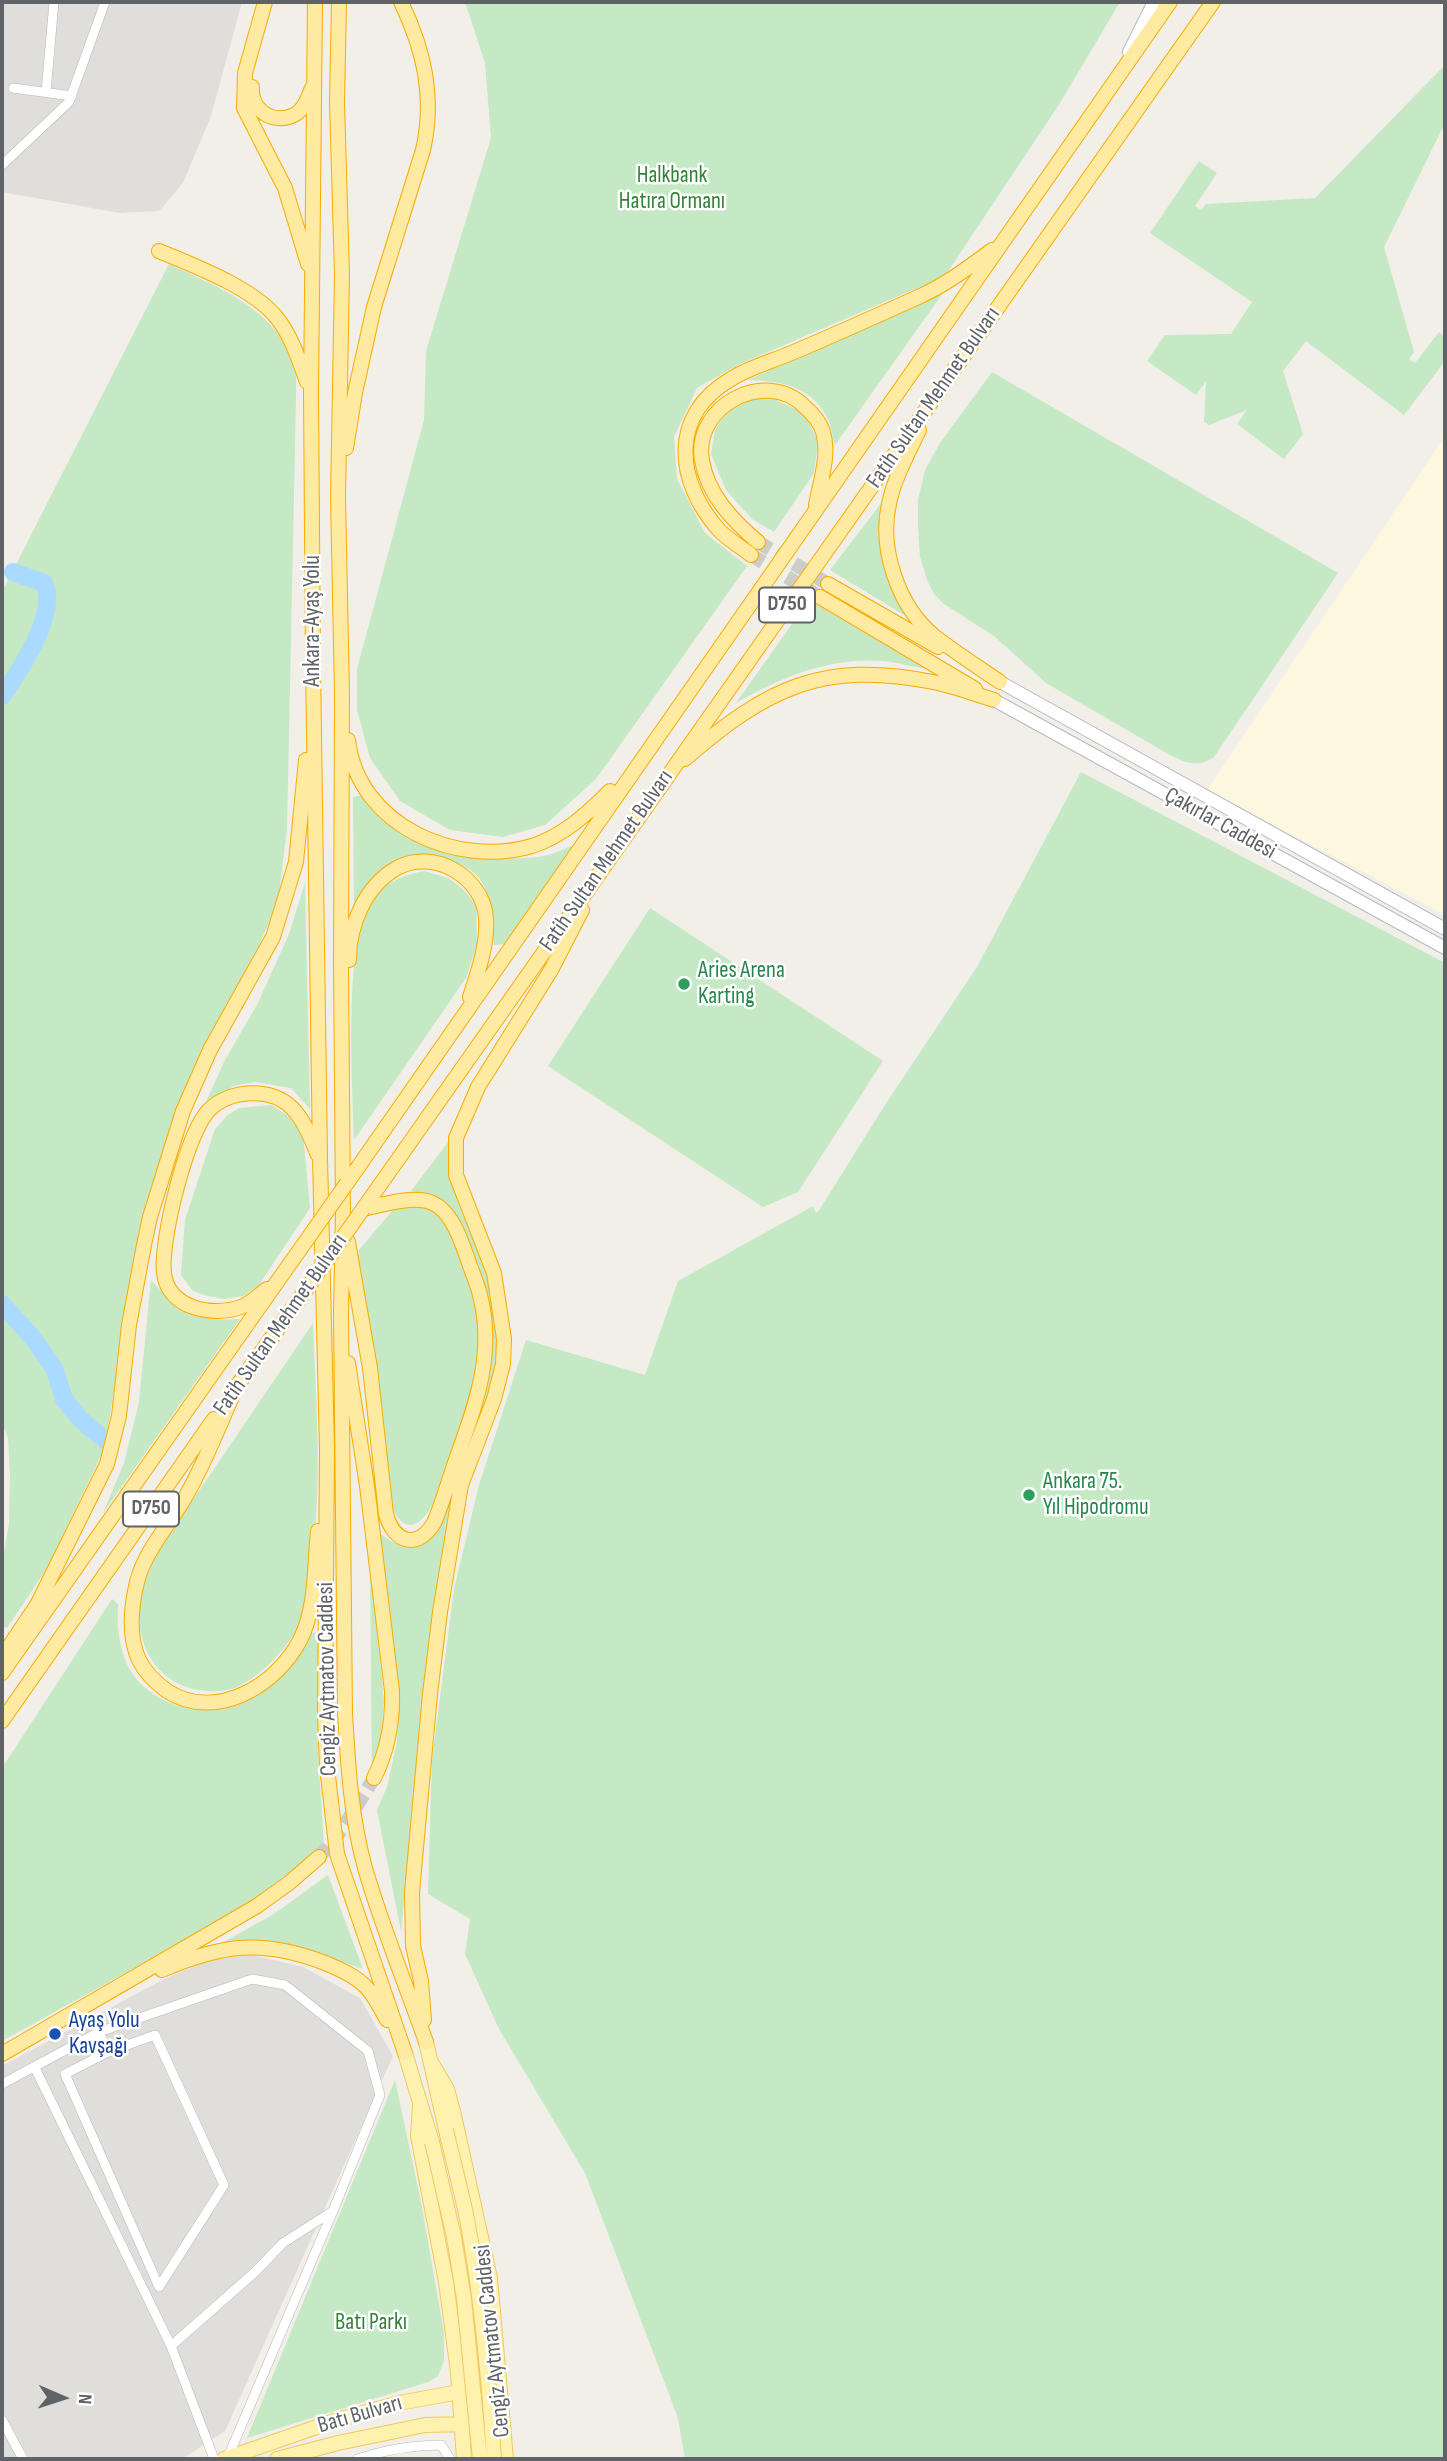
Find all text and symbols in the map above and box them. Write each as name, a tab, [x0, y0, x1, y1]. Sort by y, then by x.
park label: Halkbank Hatıra Ormanı	[619, 162, 725, 216]
street label: Fatih Sultan Mehmet Bulvarı	[861, 302, 1007, 494]
street label: Ankara-Ayaş Yolu	[299, 555, 327, 687]
road number: D750	[759, 588, 815, 622]
street label: Fatih Sultan Mehmet Bulvarı	[534, 765, 680, 957]
street label: Çakırlar Caddesi	[1159, 782, 1281, 866]
place label: Aries Arena Karting	[698, 957, 785, 1011]
marker: Aries Arena Karting	[676, 976, 692, 992]
street label: Fatih Sultan Mehmet Bulvarı	[208, 1229, 354, 1421]
place label: Ankara 75. Yıl Hipodromu	[1043, 1468, 1149, 1522]
marker: Ankara 75. Yıl Hipodromu	[1021, 1487, 1037, 1503]
road number: D750	[123, 1492, 179, 1526]
street label: Cengiz Aytmatov Caddesi	[313, 1582, 343, 1776]
place label: Ayaş Yolu Kavşağı	[69, 2007, 140, 2061]
marker: Ayaş Yolu Kavşağı	[47, 2026, 63, 2042]
street label: Cengiz Aytmatov Caddesi	[469, 2243, 517, 2439]
park label: Batı Parkı	[335, 2309, 407, 2337]
north arrow	[28, 2363, 98, 2433]
street label: Batı Bulvarı	[315, 2390, 405, 2440]
text: N	[73, 2393, 96, 2405]

